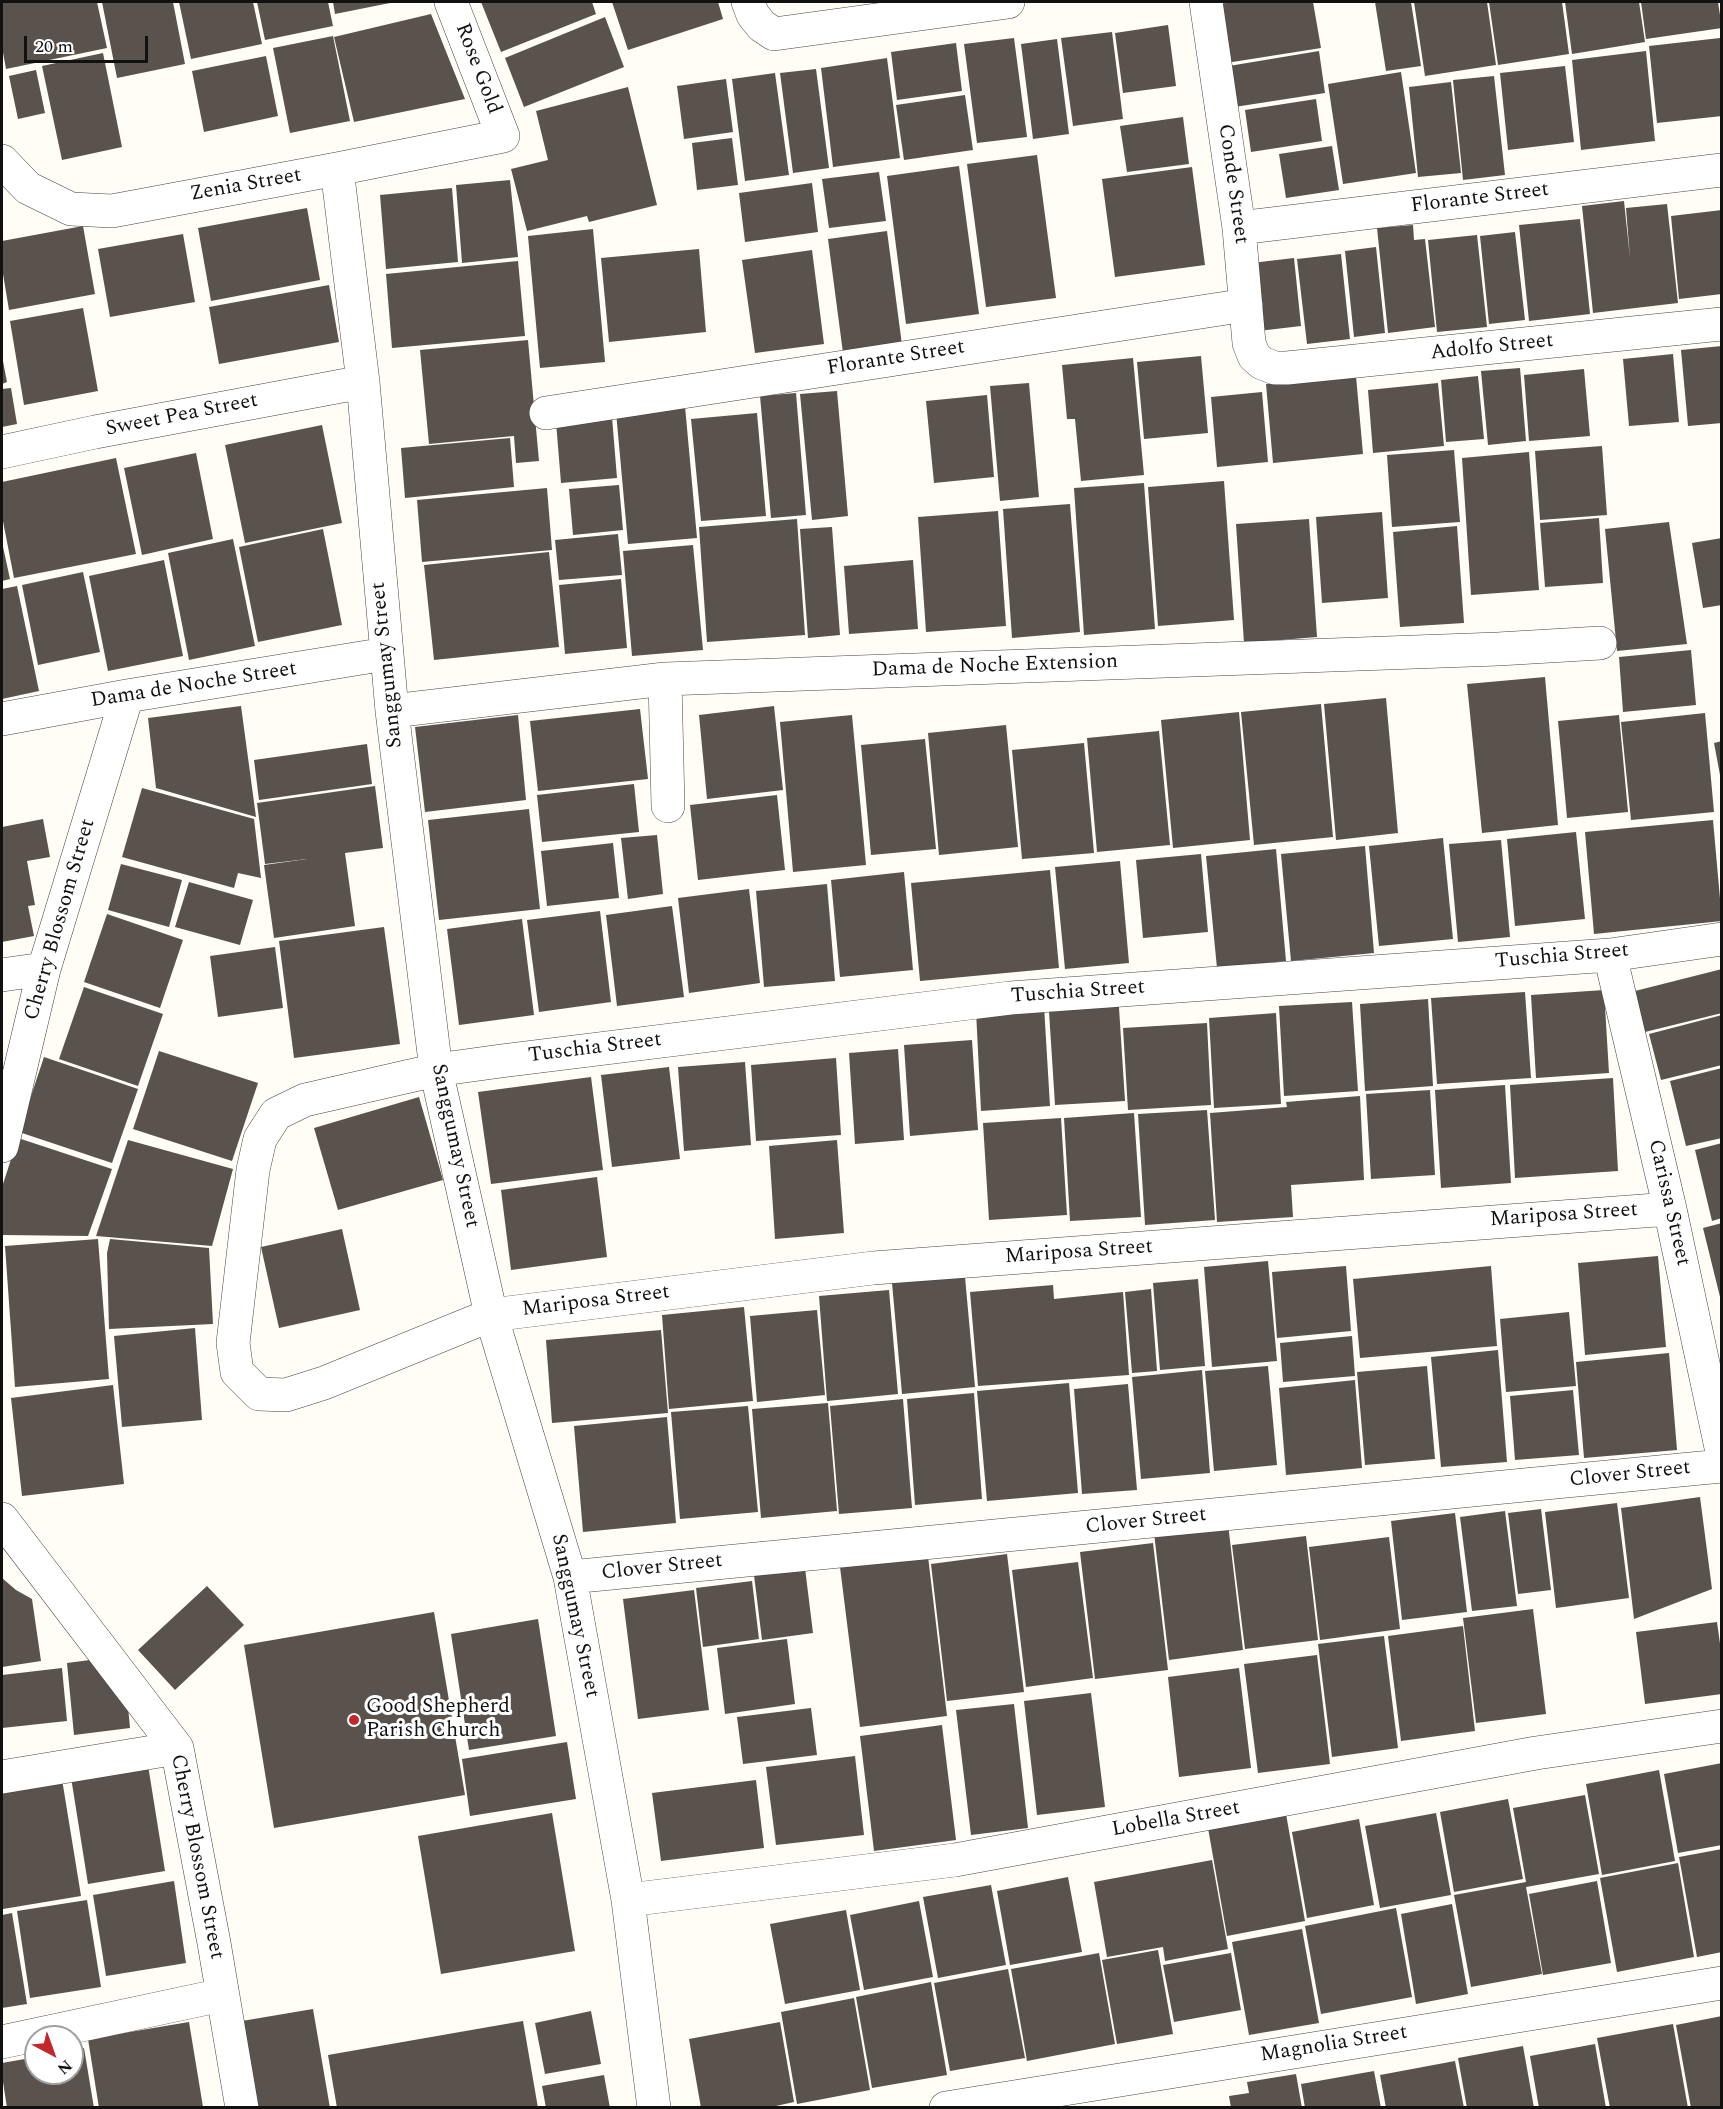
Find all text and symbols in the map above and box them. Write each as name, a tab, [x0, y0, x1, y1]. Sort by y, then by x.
street label: Rose Gold	[448, 20, 506, 118]
scale bar	[27, 24, 152, 62]
text: 20 m	[35, 33, 73, 60]
street label: Conde Street	[1211, 122, 1253, 246]
street label: Zenia Street	[188, 164, 304, 208]
street label: Florante Street	[1409, 178, 1551, 220]
street label: Adolfo Street	[1429, 329, 1555, 367]
street label: Florante Street	[825, 336, 967, 382]
street label: Sweet Pea Street	[104, 389, 260, 443]
street label: Sanggumay Street	[367, 581, 409, 749]
street label: Dama de Noche Extension	[872, 650, 1118, 684]
street label: Dama de Noche Street	[89, 657, 299, 715]
street label: Cherry Blossom Street	[20, 816, 102, 1024]
street label: Tuschia Street	[1494, 939, 1630, 975]
street label: Tuschia Street	[1010, 976, 1146, 1010]
street label: Tuschia Street	[527, 1028, 663, 1070]
street label: Sanggumay Street	[424, 1062, 484, 1230]
street label: Carissa Street	[1641, 1137, 1695, 1269]
street label: Mariposa Street	[1489, 1198, 1639, 1234]
street label: Mariposa Street	[1004, 1235, 1154, 1271]
street label: Mariposa Street	[521, 1280, 671, 1324]
street label: Clover Street	[1568, 1456, 1692, 1494]
street label: Clover Street	[1084, 1503, 1208, 1541]
street label: Sanggumay Street	[544, 1532, 604, 1700]
street label: Clover Street	[600, 1549, 724, 1587]
place label: Good Shepherd Parish Church	[366, 1695, 510, 1745]
marker: Good Shepherd Parish Church	[347, 1713, 361, 1727]
street label: Cherry Blossom Street	[164, 1752, 228, 1962]
street label: Lobella Street	[1110, 1796, 1242, 1844]
street label: Magnolia Street	[1259, 2021, 1409, 2069]
north arrow	[24, 2025, 84, 2085]
text: N	[52, 2054, 77, 2080]

